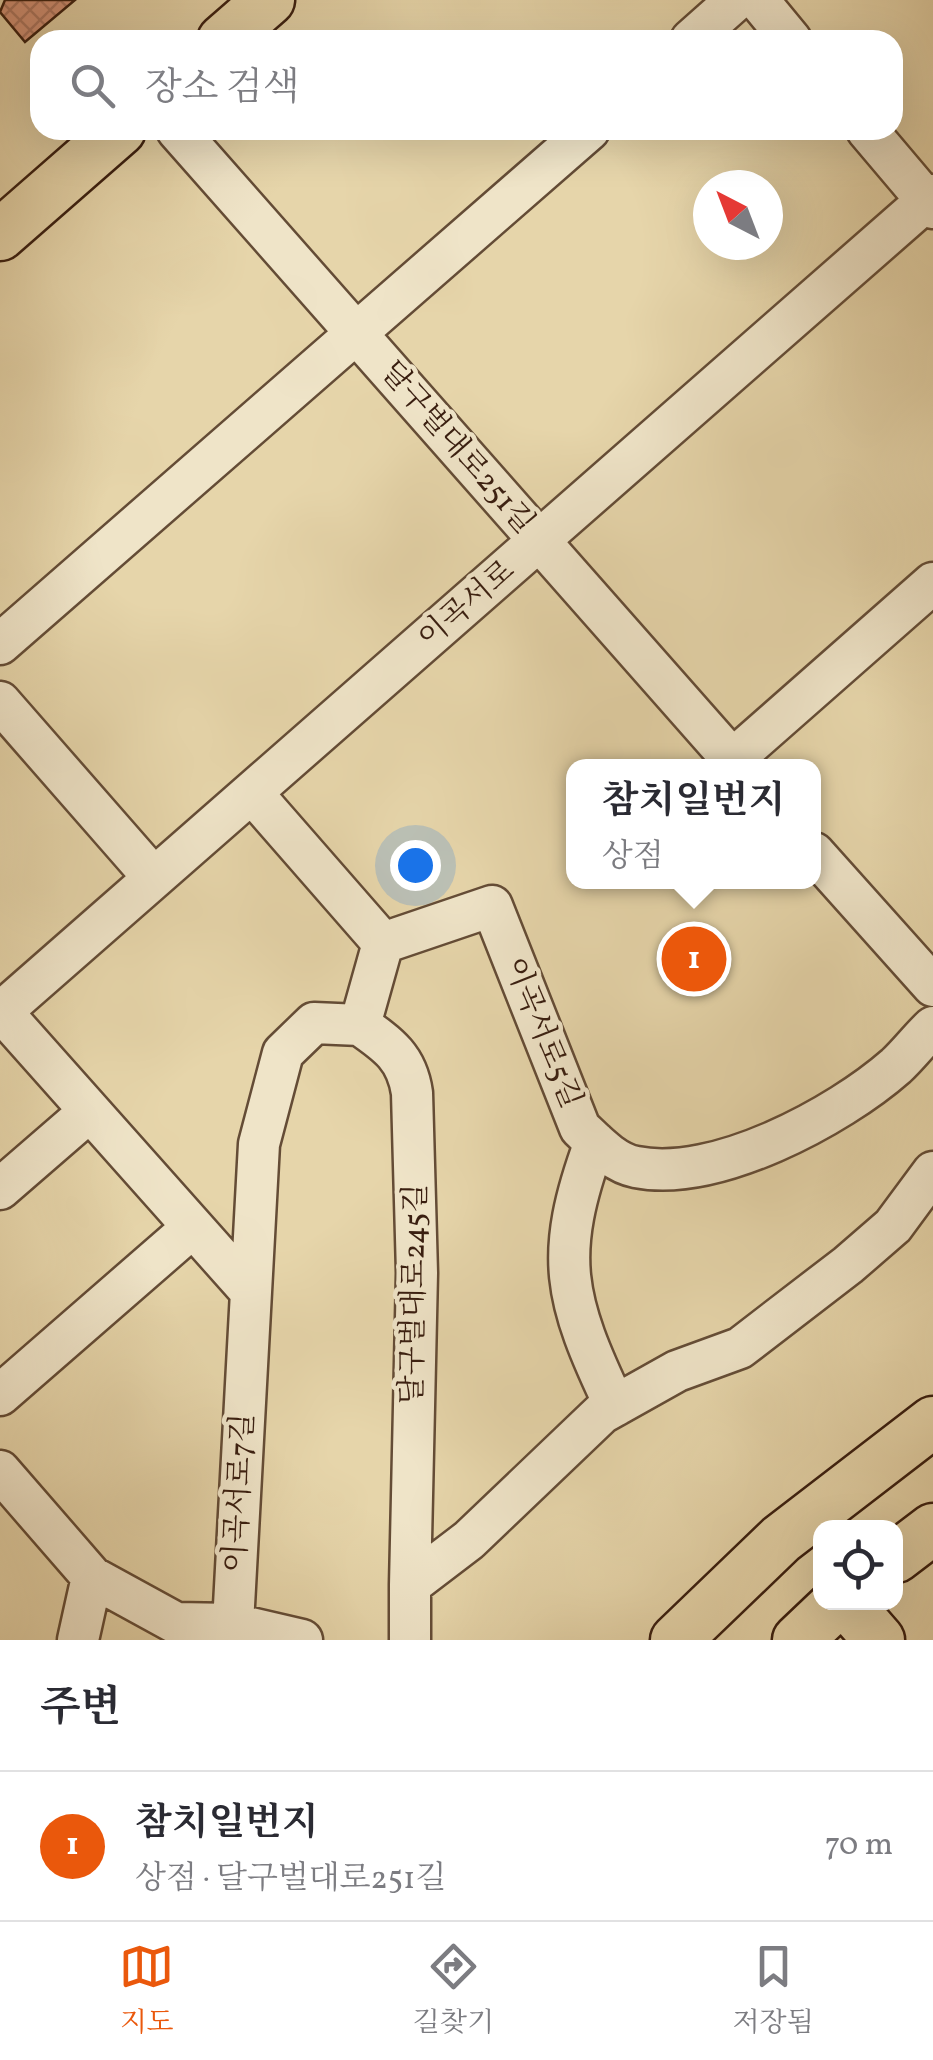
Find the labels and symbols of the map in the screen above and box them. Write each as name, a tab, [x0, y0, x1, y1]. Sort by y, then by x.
north arrow	[693, 170, 783, 260]
street label: 달구벌대로251길	[370, 353, 544, 543]
street label: 이곡서로	[409, 551, 525, 659]
your location	[390, 840, 441, 891]
pin: 1	[662, 922, 726, 996]
street label: 이곡서로5길	[493, 951, 591, 1115]
street label: 달구벌대로245길	[392, 1183, 438, 1405]
street label: 이곡서로7길	[215, 1412, 265, 1574]

